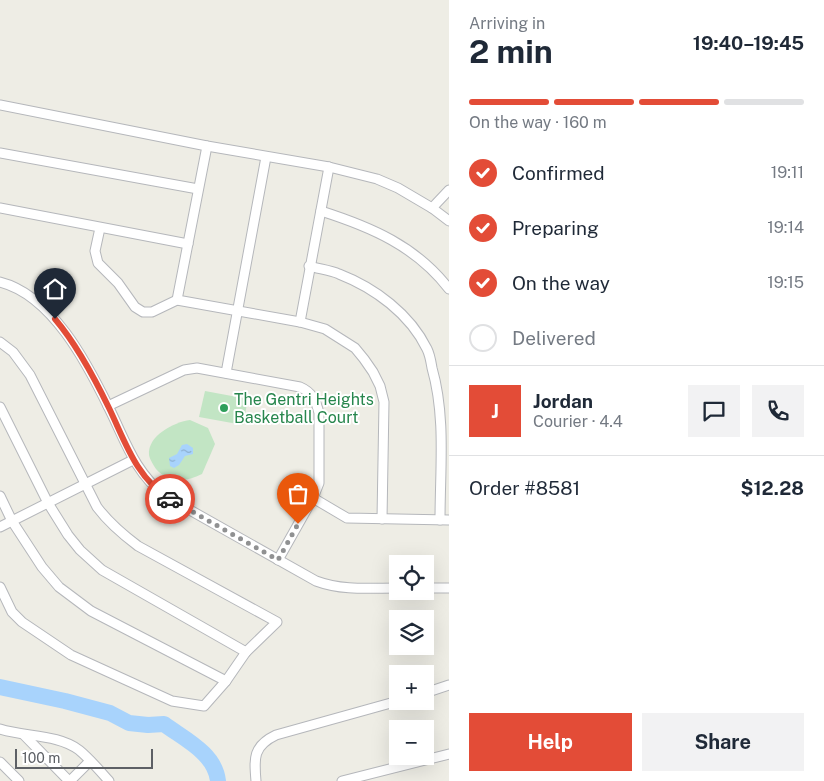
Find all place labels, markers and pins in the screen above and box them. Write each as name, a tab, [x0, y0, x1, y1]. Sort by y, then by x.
pin	[34, 268, 76, 319]
place label: The Gentri Heights Basketball Court	[234, 390, 374, 427]
marker: The Gentri Heights Basketball Court	[218, 402, 230, 414]
pin	[277, 473, 319, 524]

